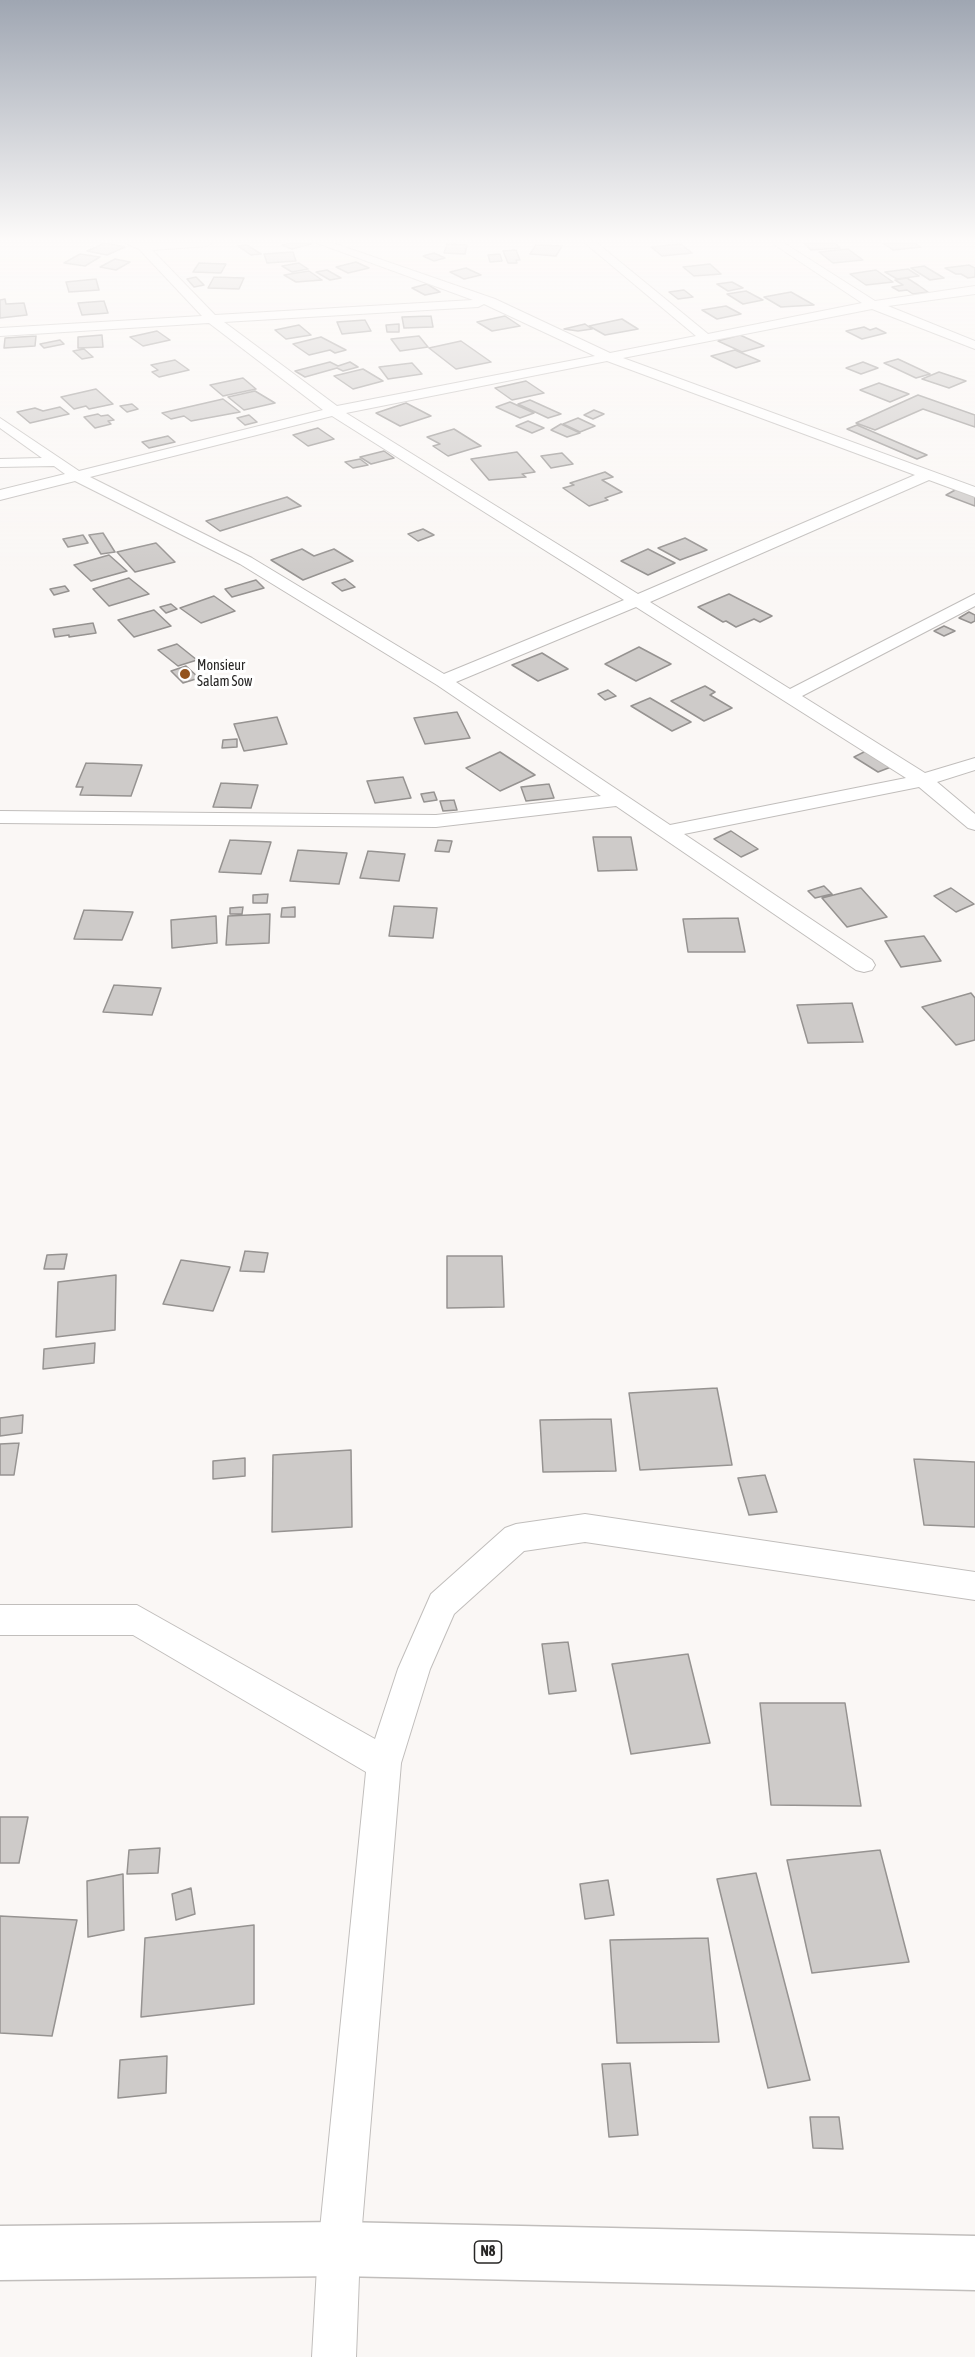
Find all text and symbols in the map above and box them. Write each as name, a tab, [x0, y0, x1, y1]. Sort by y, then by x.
place label: Monsieur Salam Sow	[197, 658, 252, 690]
marker: Monsieur Salam Sow	[178, 667, 192, 681]
road number: N8	[474, 2241, 502, 2263]

